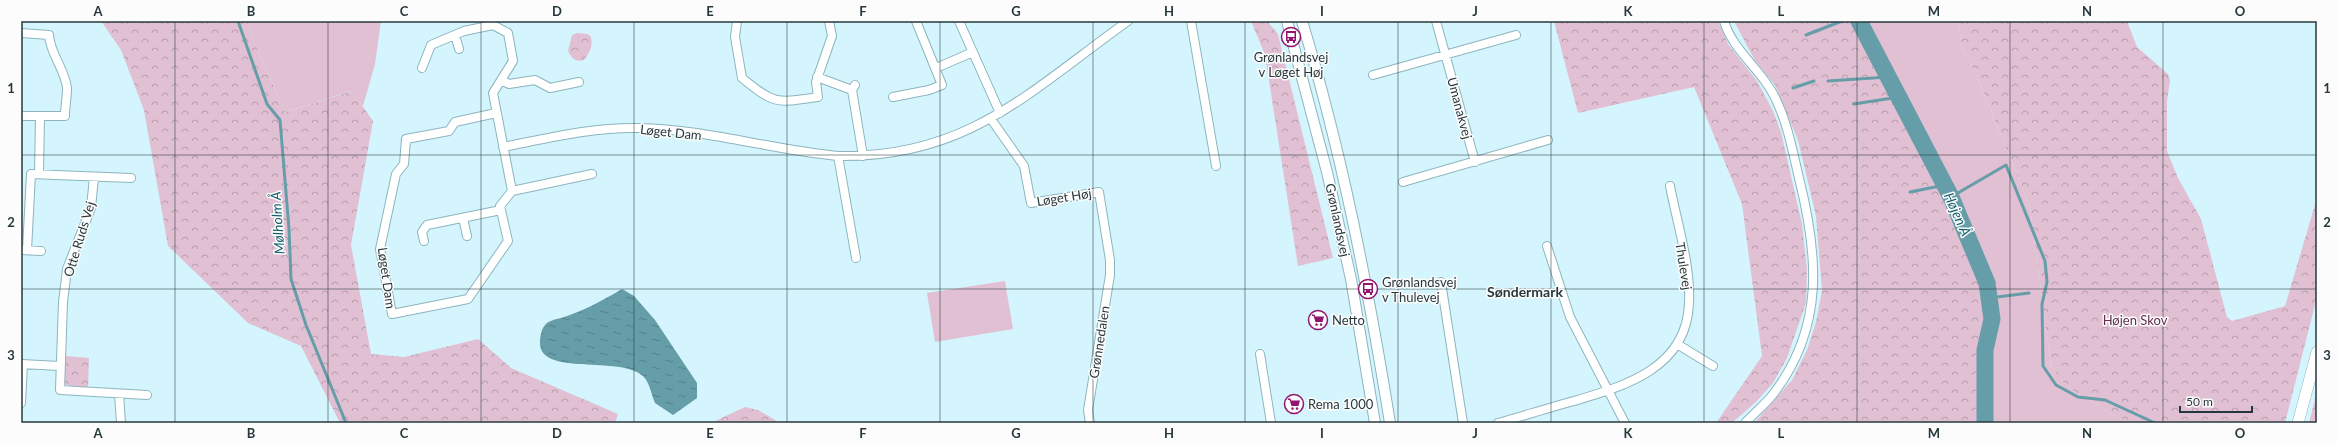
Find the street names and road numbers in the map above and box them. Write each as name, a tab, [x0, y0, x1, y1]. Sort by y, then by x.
street label: Umanakvej	[1444, 75, 1476, 141]
street label: Løget Dam	[639, 121, 703, 143]
street label: Grønlandsvej	[1322, 182, 1354, 258]
street label: Løget Høj	[1035, 185, 1093, 209]
street label: Otte Ruds Vej	[60, 199, 98, 279]
street label: Thulevej	[1672, 241, 1696, 291]
street label: Løget Dam	[375, 246, 399, 310]
street label: Grønnedalen	[1085, 304, 1113, 380]

